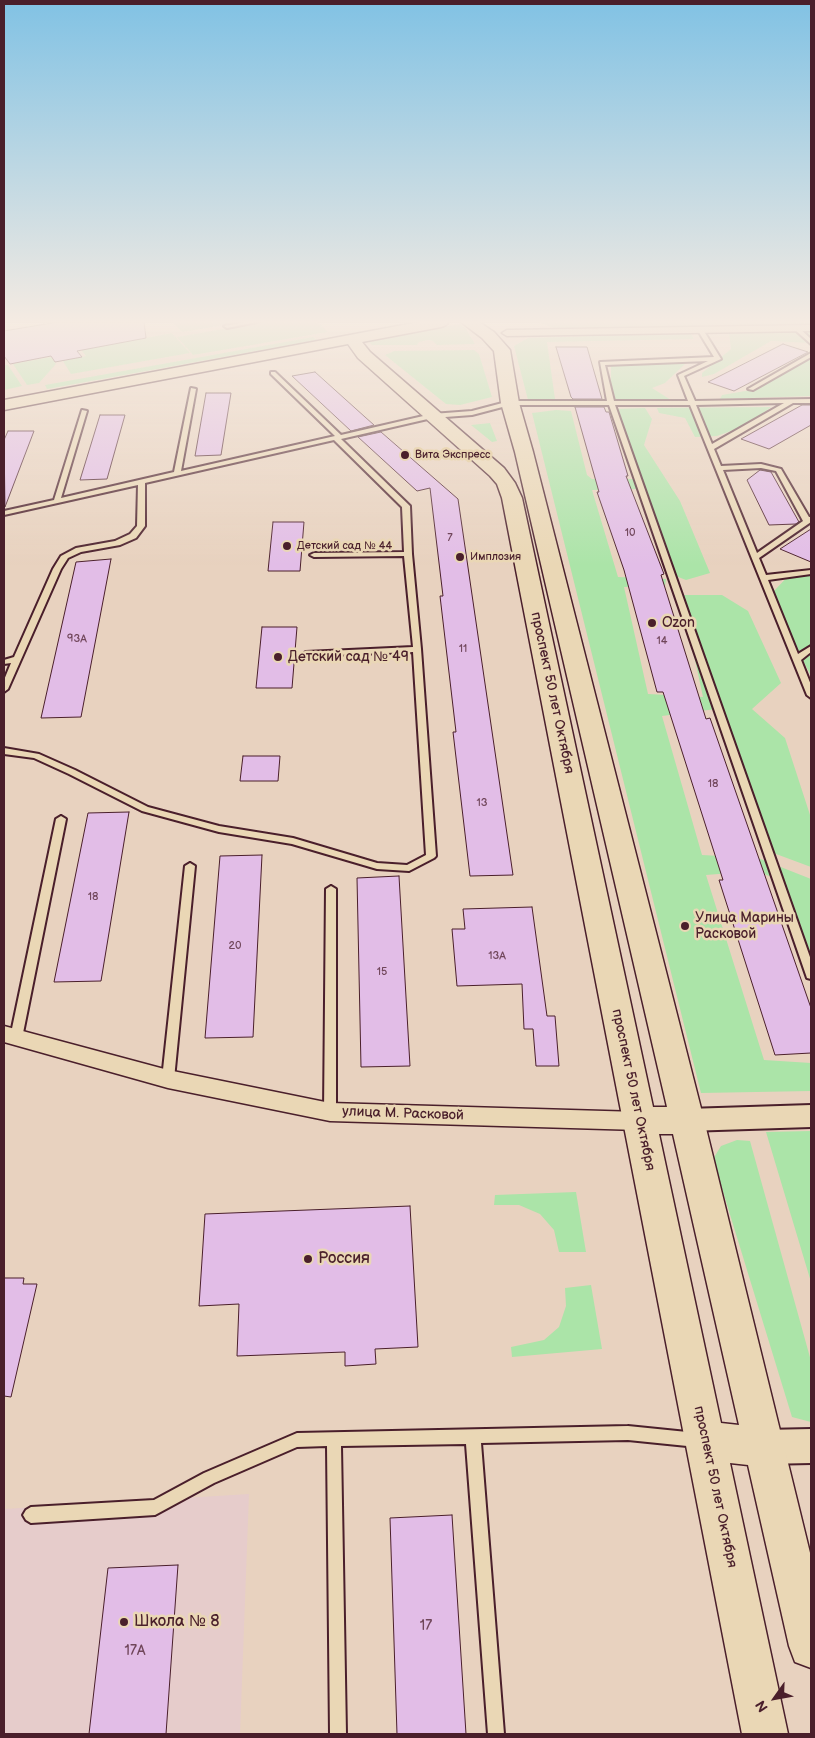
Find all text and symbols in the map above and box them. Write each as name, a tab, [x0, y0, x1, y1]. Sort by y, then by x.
place label: Вита Экспресс	[415, 448, 491, 462]
marker: Вита Экспресс	[399, 449, 411, 461]
house number: 10	[625, 526, 635, 540]
house number: 7	[447, 531, 453, 545]
place label: Детский сад № 44	[297, 539, 392, 553]
marker: Детский сад № 44	[281, 540, 293, 552]
place label: Имплозия	[470, 550, 521, 564]
marker: Имплозия	[454, 551, 466, 563]
street label: проспект 50 лет Октября	[527, 611, 577, 775]
place label: Ozon	[662, 615, 695, 631]
marker: Ozon	[646, 617, 658, 629]
house number: 93А	[67, 632, 87, 646]
house number: 14	[657, 634, 667, 648]
house number: 11	[459, 642, 467, 656]
place label: Детский сад № 49	[288, 649, 409, 665]
marker: Детский сад № 49	[272, 651, 284, 663]
house number: 18	[708, 777, 718, 791]
house number: 13	[476, 796, 488, 810]
house number: 18	[88, 890, 98, 904]
place label: Улица Марины Расковой	[695, 910, 794, 942]
marker: Улица Марины Расковой	[679, 920, 691, 932]
house number: 20	[229, 939, 241, 953]
house number: 13А	[488, 949, 506, 963]
house number: 15	[377, 965, 387, 979]
street label: проспект 50 лет Октября	[608, 1008, 658, 1172]
street label: улица М. Расковой	[342, 1103, 464, 1125]
place label: Россия	[318, 1249, 370, 1269]
marker: Россия	[302, 1253, 314, 1265]
street label: проспект 50 лет Октября	[690, 1405, 740, 1569]
place label: Школа № 8	[134, 1612, 220, 1632]
marker: Школа № 8	[118, 1616, 130, 1628]
house number: 17	[420, 1618, 432, 1634]
house number: 17А	[125, 1643, 145, 1659]
north arrow	[750, 1673, 800, 1723]
text: N	[752, 1697, 772, 1715]

